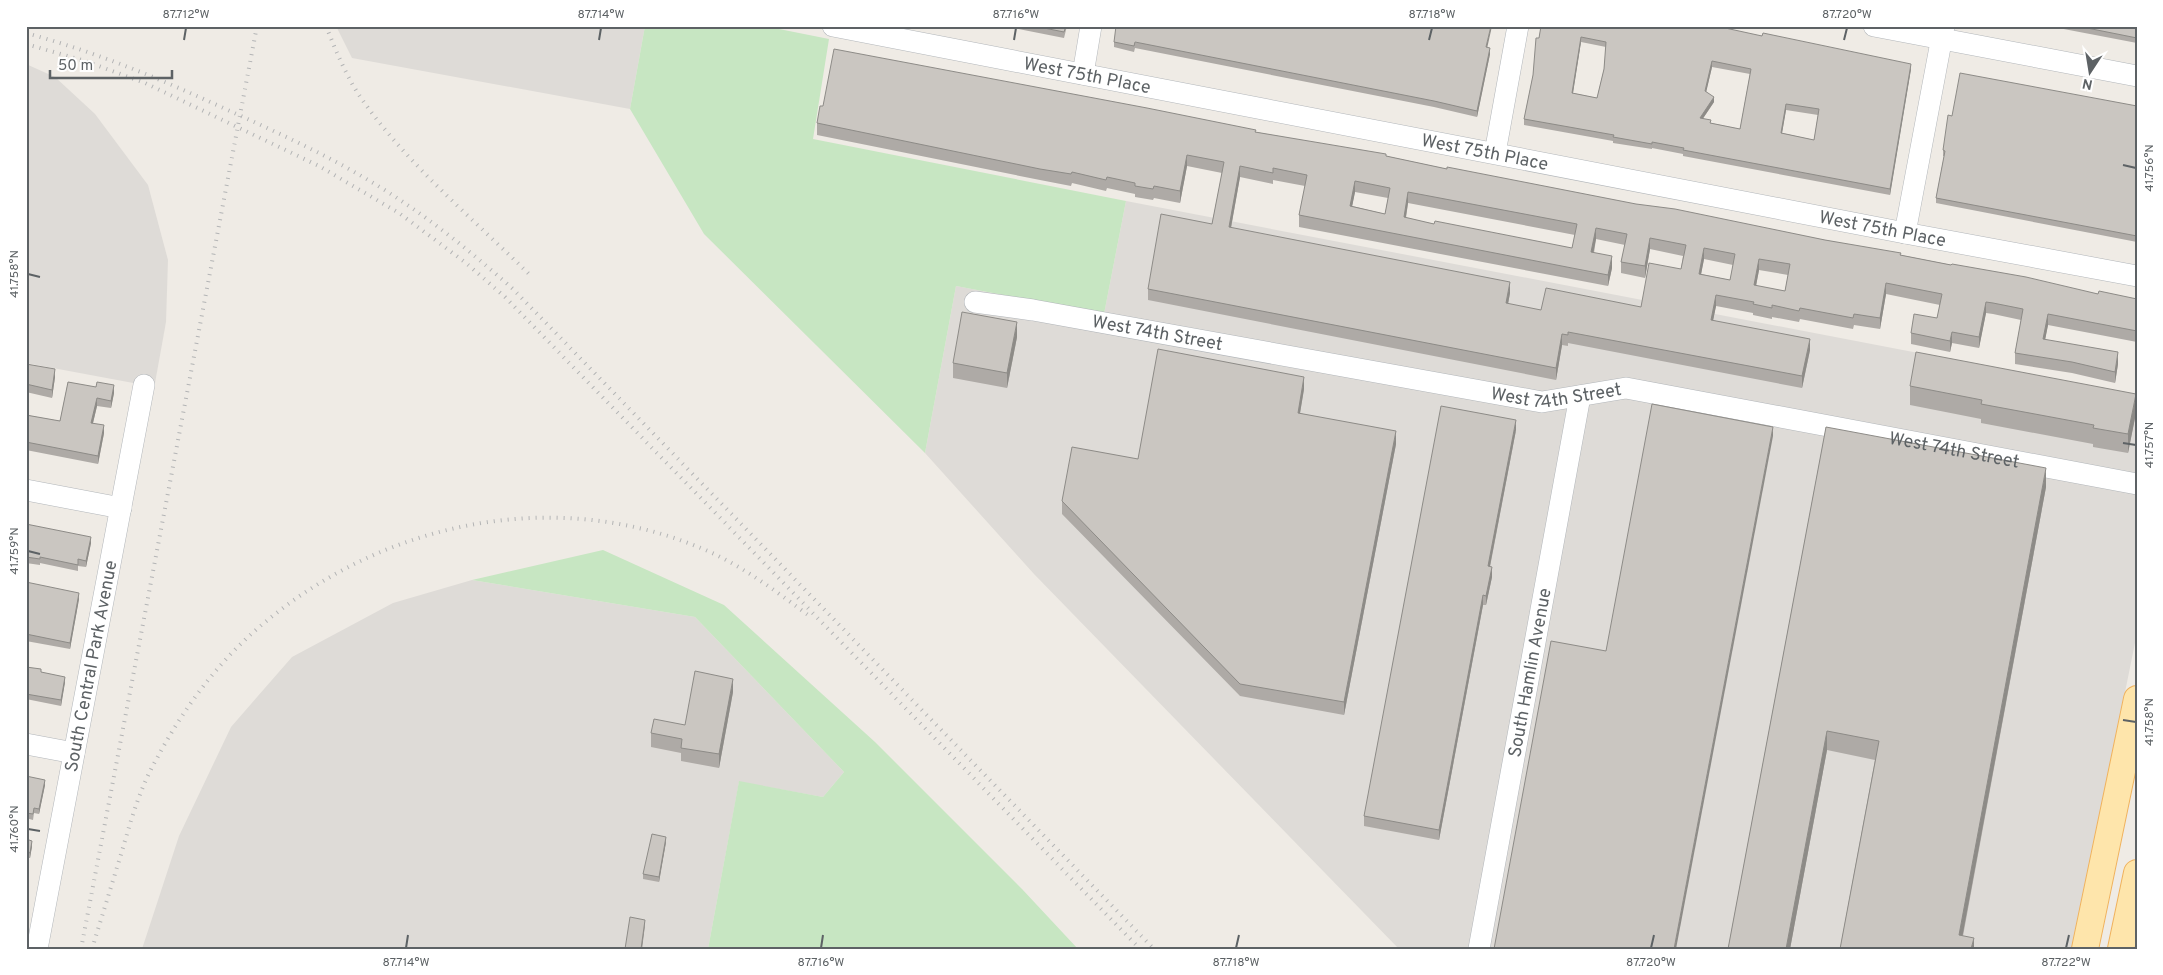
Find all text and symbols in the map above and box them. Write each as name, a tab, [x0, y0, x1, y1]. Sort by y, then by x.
text: 87.712°W	[162, 7, 210, 23]
text: 87.714°W	[578, 7, 624, 23]
text: 87.716°W	[993, 7, 1039, 23]
text: 87.718°W	[1408, 7, 1456, 23]
text: 87.720°W	[1822, 7, 1872, 23]
scale bar	[50, 48, 172, 80]
north arrow	[2066, 48, 2116, 98]
street label: West 75th Place	[1022, 53, 1153, 100]
text: 50 m	[58, 57, 93, 76]
text: N	[2081, 74, 2094, 93]
street label: West 75th Place	[1419, 130, 1550, 177]
text: 41.756°N	[2142, 144, 2158, 192]
street label: West 75th Place	[1817, 207, 1948, 253]
text: 41.758°N	[7, 250, 23, 298]
street label: West 74th Street	[1090, 311, 1224, 357]
street label: West 74th Street	[1489, 379, 1623, 415]
text: 41.757°N	[2142, 422, 2158, 468]
street label: West 74th Street	[1887, 428, 2021, 475]
text: 41.759°N	[7, 527, 23, 575]
street label: South Central Park Avenue	[61, 559, 123, 774]
street label: South Hamlin Avenue	[1504, 586, 1558, 759]
text: 41.758°N	[2142, 698, 2158, 746]
text: 41.760°N	[7, 805, 23, 853]
text: 87.714°W	[383, 955, 429, 971]
text: 87.716°W	[798, 955, 844, 971]
text: 87.718°W	[1212, 955, 1260, 971]
text: 87.720°W	[1626, 955, 1676, 971]
text: 87.722°W	[2041, 955, 2091, 971]

